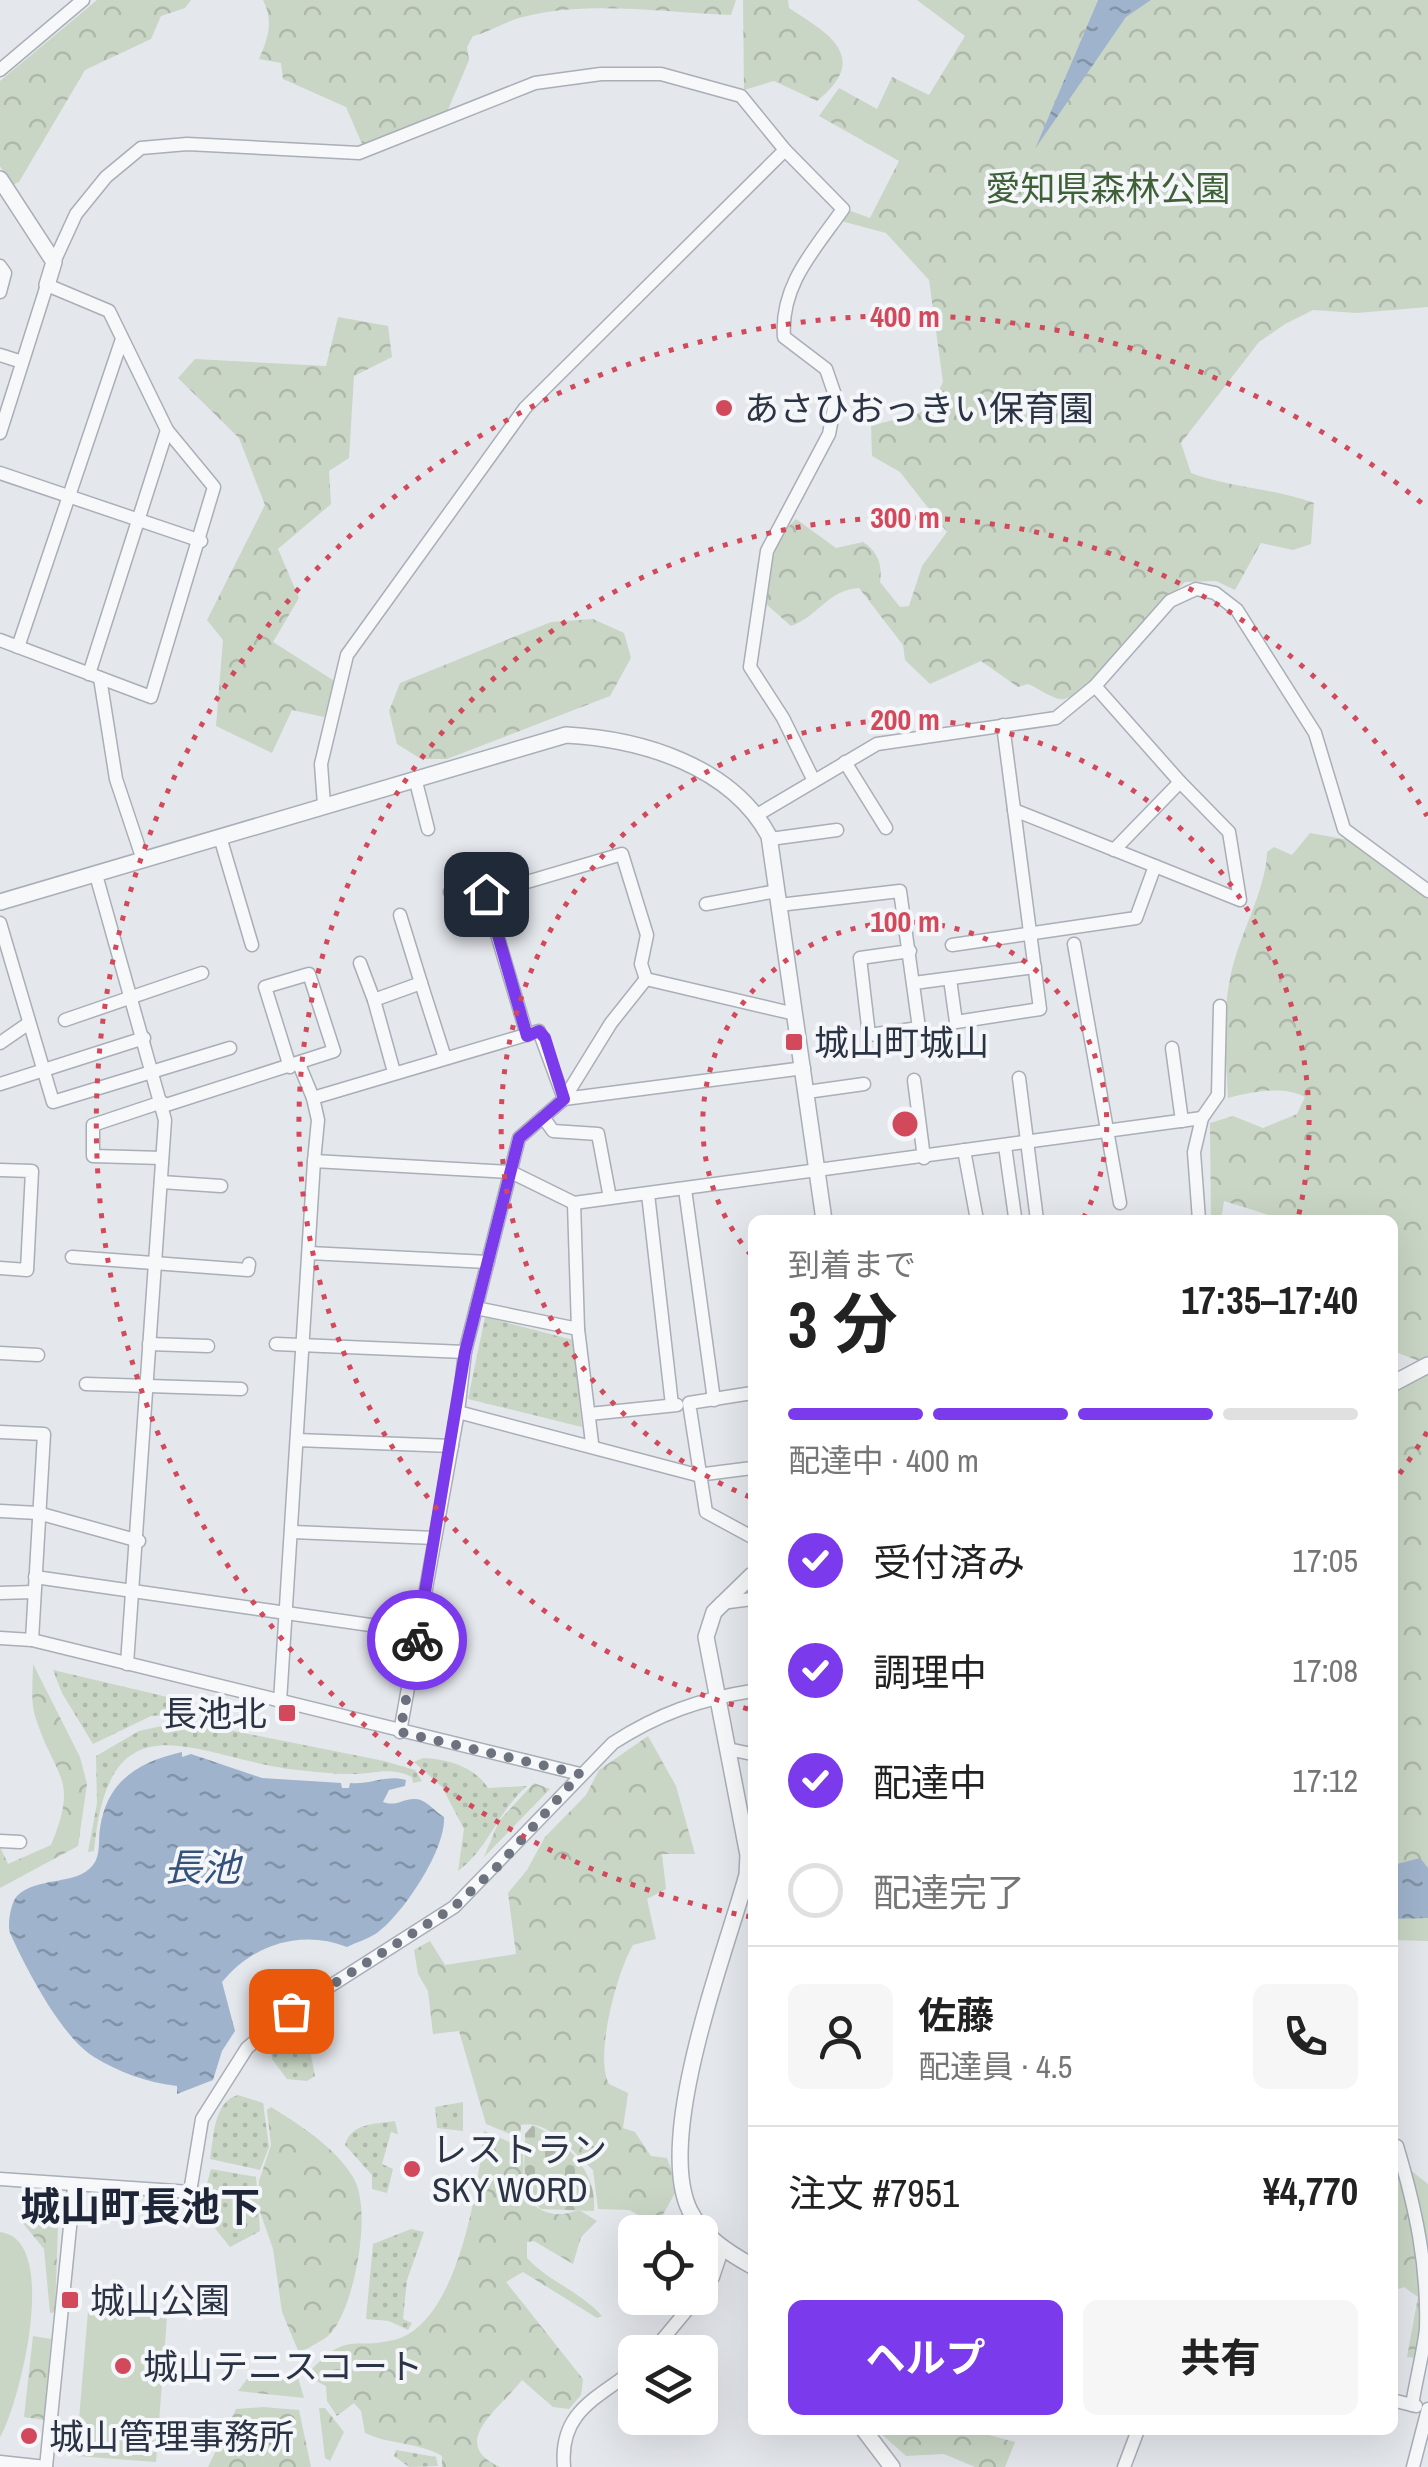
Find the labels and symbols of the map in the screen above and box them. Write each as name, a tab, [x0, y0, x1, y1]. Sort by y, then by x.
park label: 愛知県森林公園	[985, 165, 1231, 212]
text: 400 m	[870, 296, 940, 336]
place label: あさひおっきい保育園	[744, 385, 1094, 432]
marker: あさひおっきい保育園	[713, 397, 735, 419]
text: 300 m	[870, 497, 940, 537]
text: 200 m	[870, 699, 940, 739]
pin	[444, 852, 529, 937]
text: 100 m	[870, 901, 940, 941]
place label: 城山町城山	[814, 1019, 989, 1066]
marker: 城山町城山	[783, 1031, 805, 1053]
centre of rings	[887, 1106, 923, 1142]
courier	[367, 1590, 467, 1690]
place label: 長池北	[162, 1690, 267, 1737]
marker: 長池北	[276, 1702, 298, 1724]
water label: 長池	[164, 1842, 244, 1893]
pin	[249, 1969, 334, 2054]
place label: レストラン SKY WORD	[432, 2126, 607, 2213]
marker: レストラン SKY WORD	[401, 2158, 423, 2180]
district label: 城山町長池下	[20, 2180, 260, 2233]
place label: 城山公園	[90, 2277, 230, 2324]
marker: 城山公園	[59, 2289, 81, 2311]
place label: 城山テニスコート	[143, 2343, 423, 2390]
marker: 城山テニスコート	[112, 2355, 134, 2377]
place label: 城山管理事務所	[49, 2413, 294, 2460]
marker: 城山管理事務所	[18, 2425, 40, 2447]

